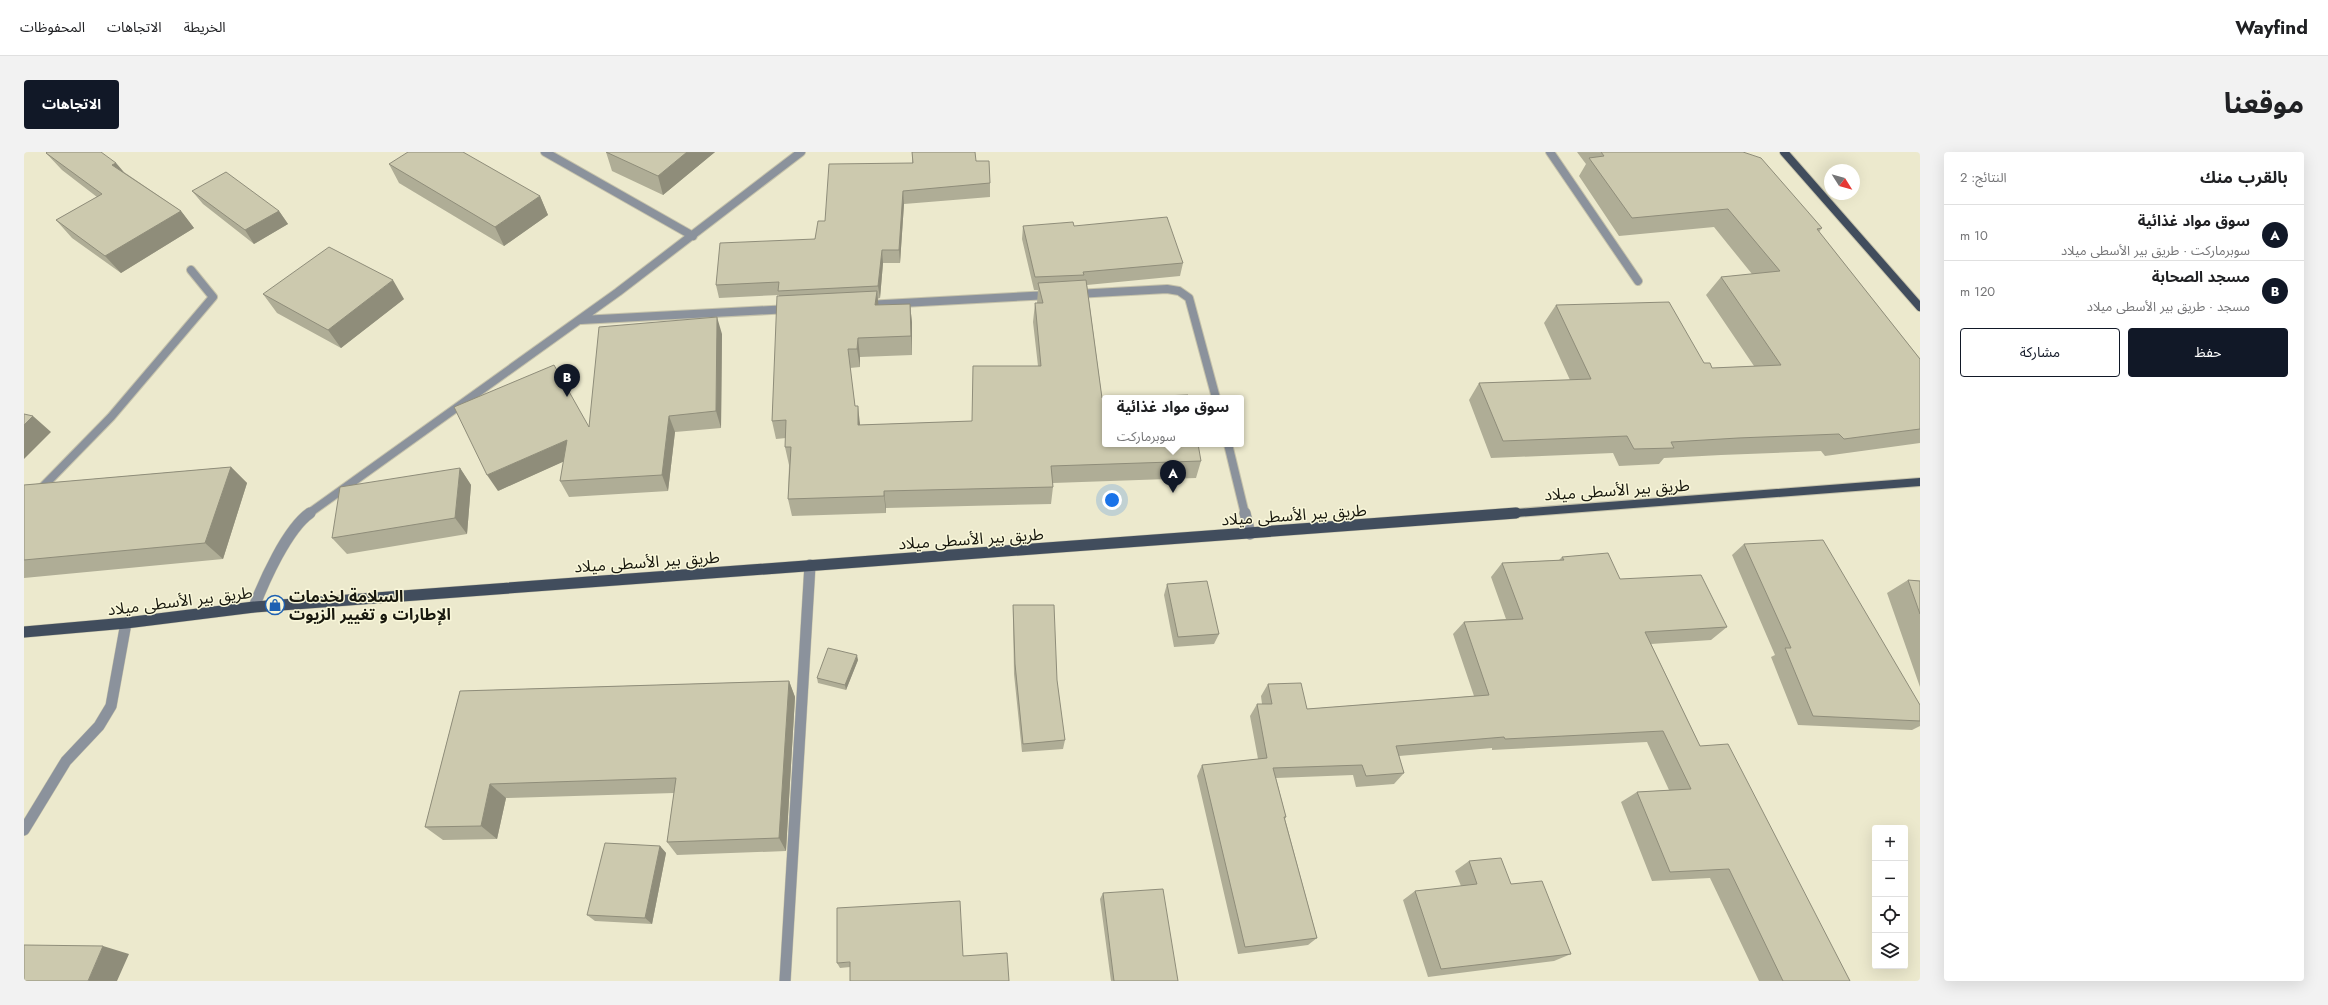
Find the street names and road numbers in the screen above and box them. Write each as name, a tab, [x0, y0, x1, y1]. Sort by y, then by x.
street label: طريق بير الأسطى ميلاد	[1543, 473, 1691, 507]
street label: طريق بير الأسطى ميلاد	[1220, 498, 1368, 532]
street label: طريق بير الأسطى ميلاد	[897, 522, 1045, 556]
street label: طريق بير الأسطى ميلاد	[573, 545, 721, 579]
street label: طريق بير الأسطى ميلاد	[106, 581, 254, 621]

